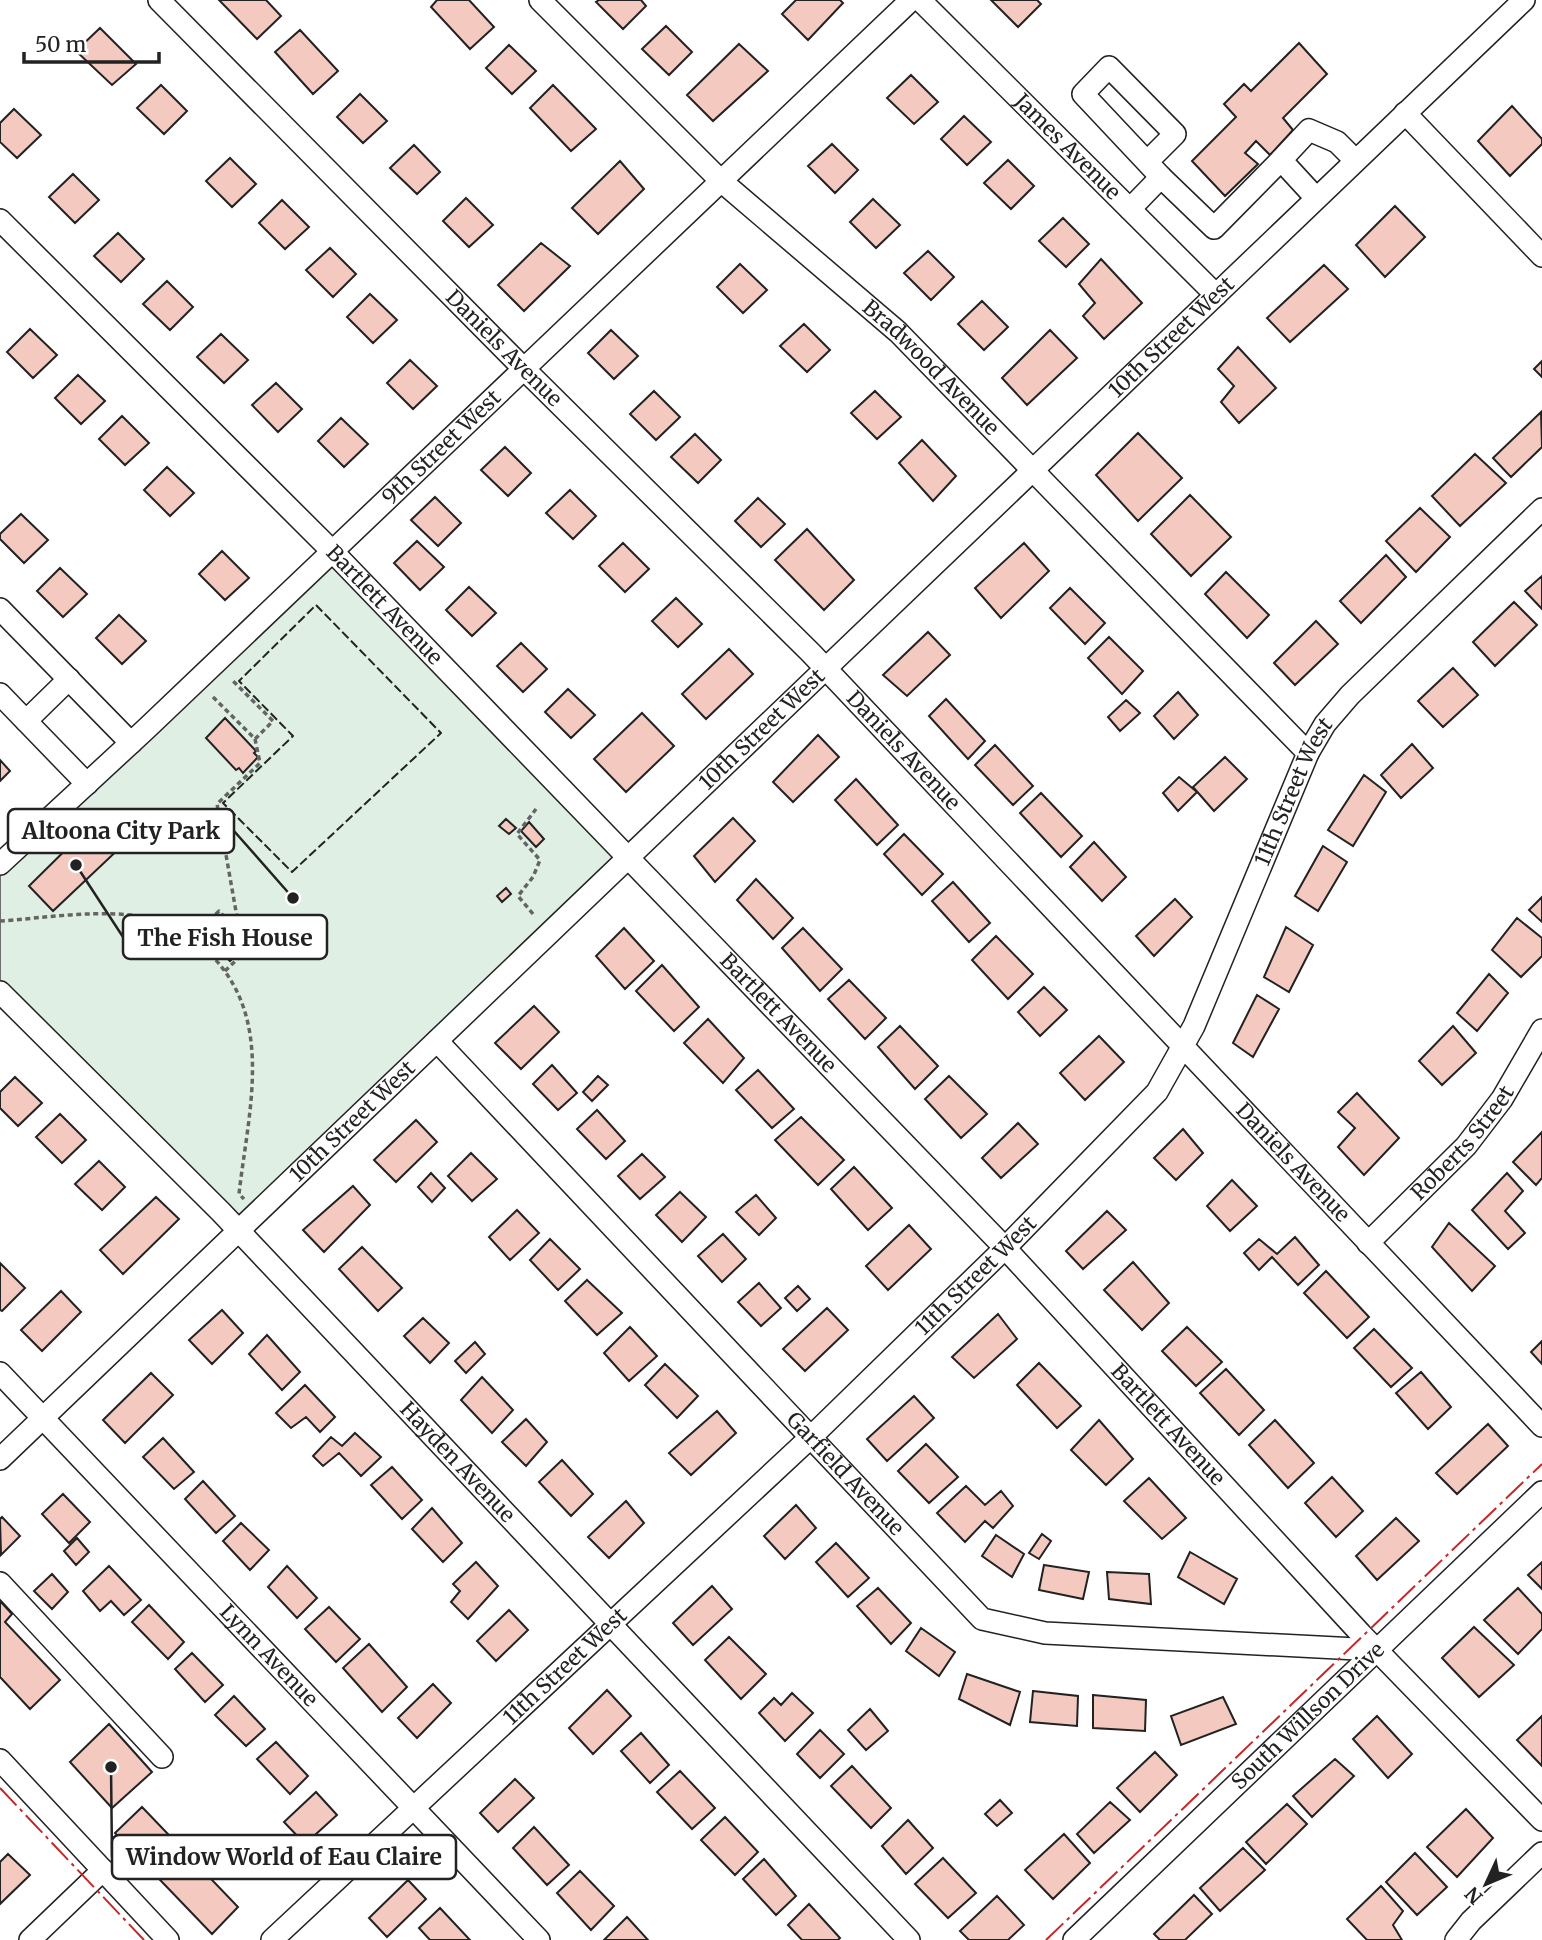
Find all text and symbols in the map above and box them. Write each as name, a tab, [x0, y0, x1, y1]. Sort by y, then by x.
scale bar	[24, 21, 159, 65]
text: 50 m	[35, 31, 86, 58]
street label: James Avenue	[1008, 87, 1127, 205]
street label: 10th Street West	[1103, 271, 1240, 403]
street label: Daniels Avenue	[440, 284, 568, 412]
street label: Bradwood Avenue	[857, 294, 1005, 441]
street label: 9th Street West	[376, 384, 506, 510]
street label: Bartlett Avenue	[321, 539, 449, 670]
street label: 10th Street West	[693, 663, 830, 795]
street label: Daniels Avenue	[841, 685, 966, 816]
street label: 11th Street West	[1248, 711, 1338, 870]
callout: Altoona City Park	[8, 809, 234, 853]
text: Altoona City Park	[21, 816, 220, 845]
callout: The Fish House	[123, 915, 327, 959]
text: The Fish House	[137, 923, 313, 952]
street label: Bartlett Avenue	[714, 947, 842, 1078]
street label: 10th Street West	[284, 1055, 421, 1188]
street label: Roberts Street	[1405, 1081, 1520, 1206]
street label: Daniels Avenue	[1230, 1097, 1356, 1227]
street label: 11th Street West	[909, 1210, 1042, 1341]
street label: Bartlett Avenue	[1105, 1358, 1231, 1491]
street label: Hayden Avenue	[394, 1396, 521, 1528]
street label: Garfield Avenue	[781, 1406, 910, 1541]
street label: Lynn Avenue	[214, 1599, 324, 1712]
street label: 11th Street West	[497, 1602, 632, 1730]
street label: South Willson Drive	[1226, 1636, 1390, 1795]
callout: Window World of Eau Claire	[112, 1835, 456, 1879]
text: Window World of Eau Claire	[125, 1842, 442, 1871]
north arrow	[1451, 1849, 1521, 1919]
text: N	[1460, 1882, 1488, 1910]

